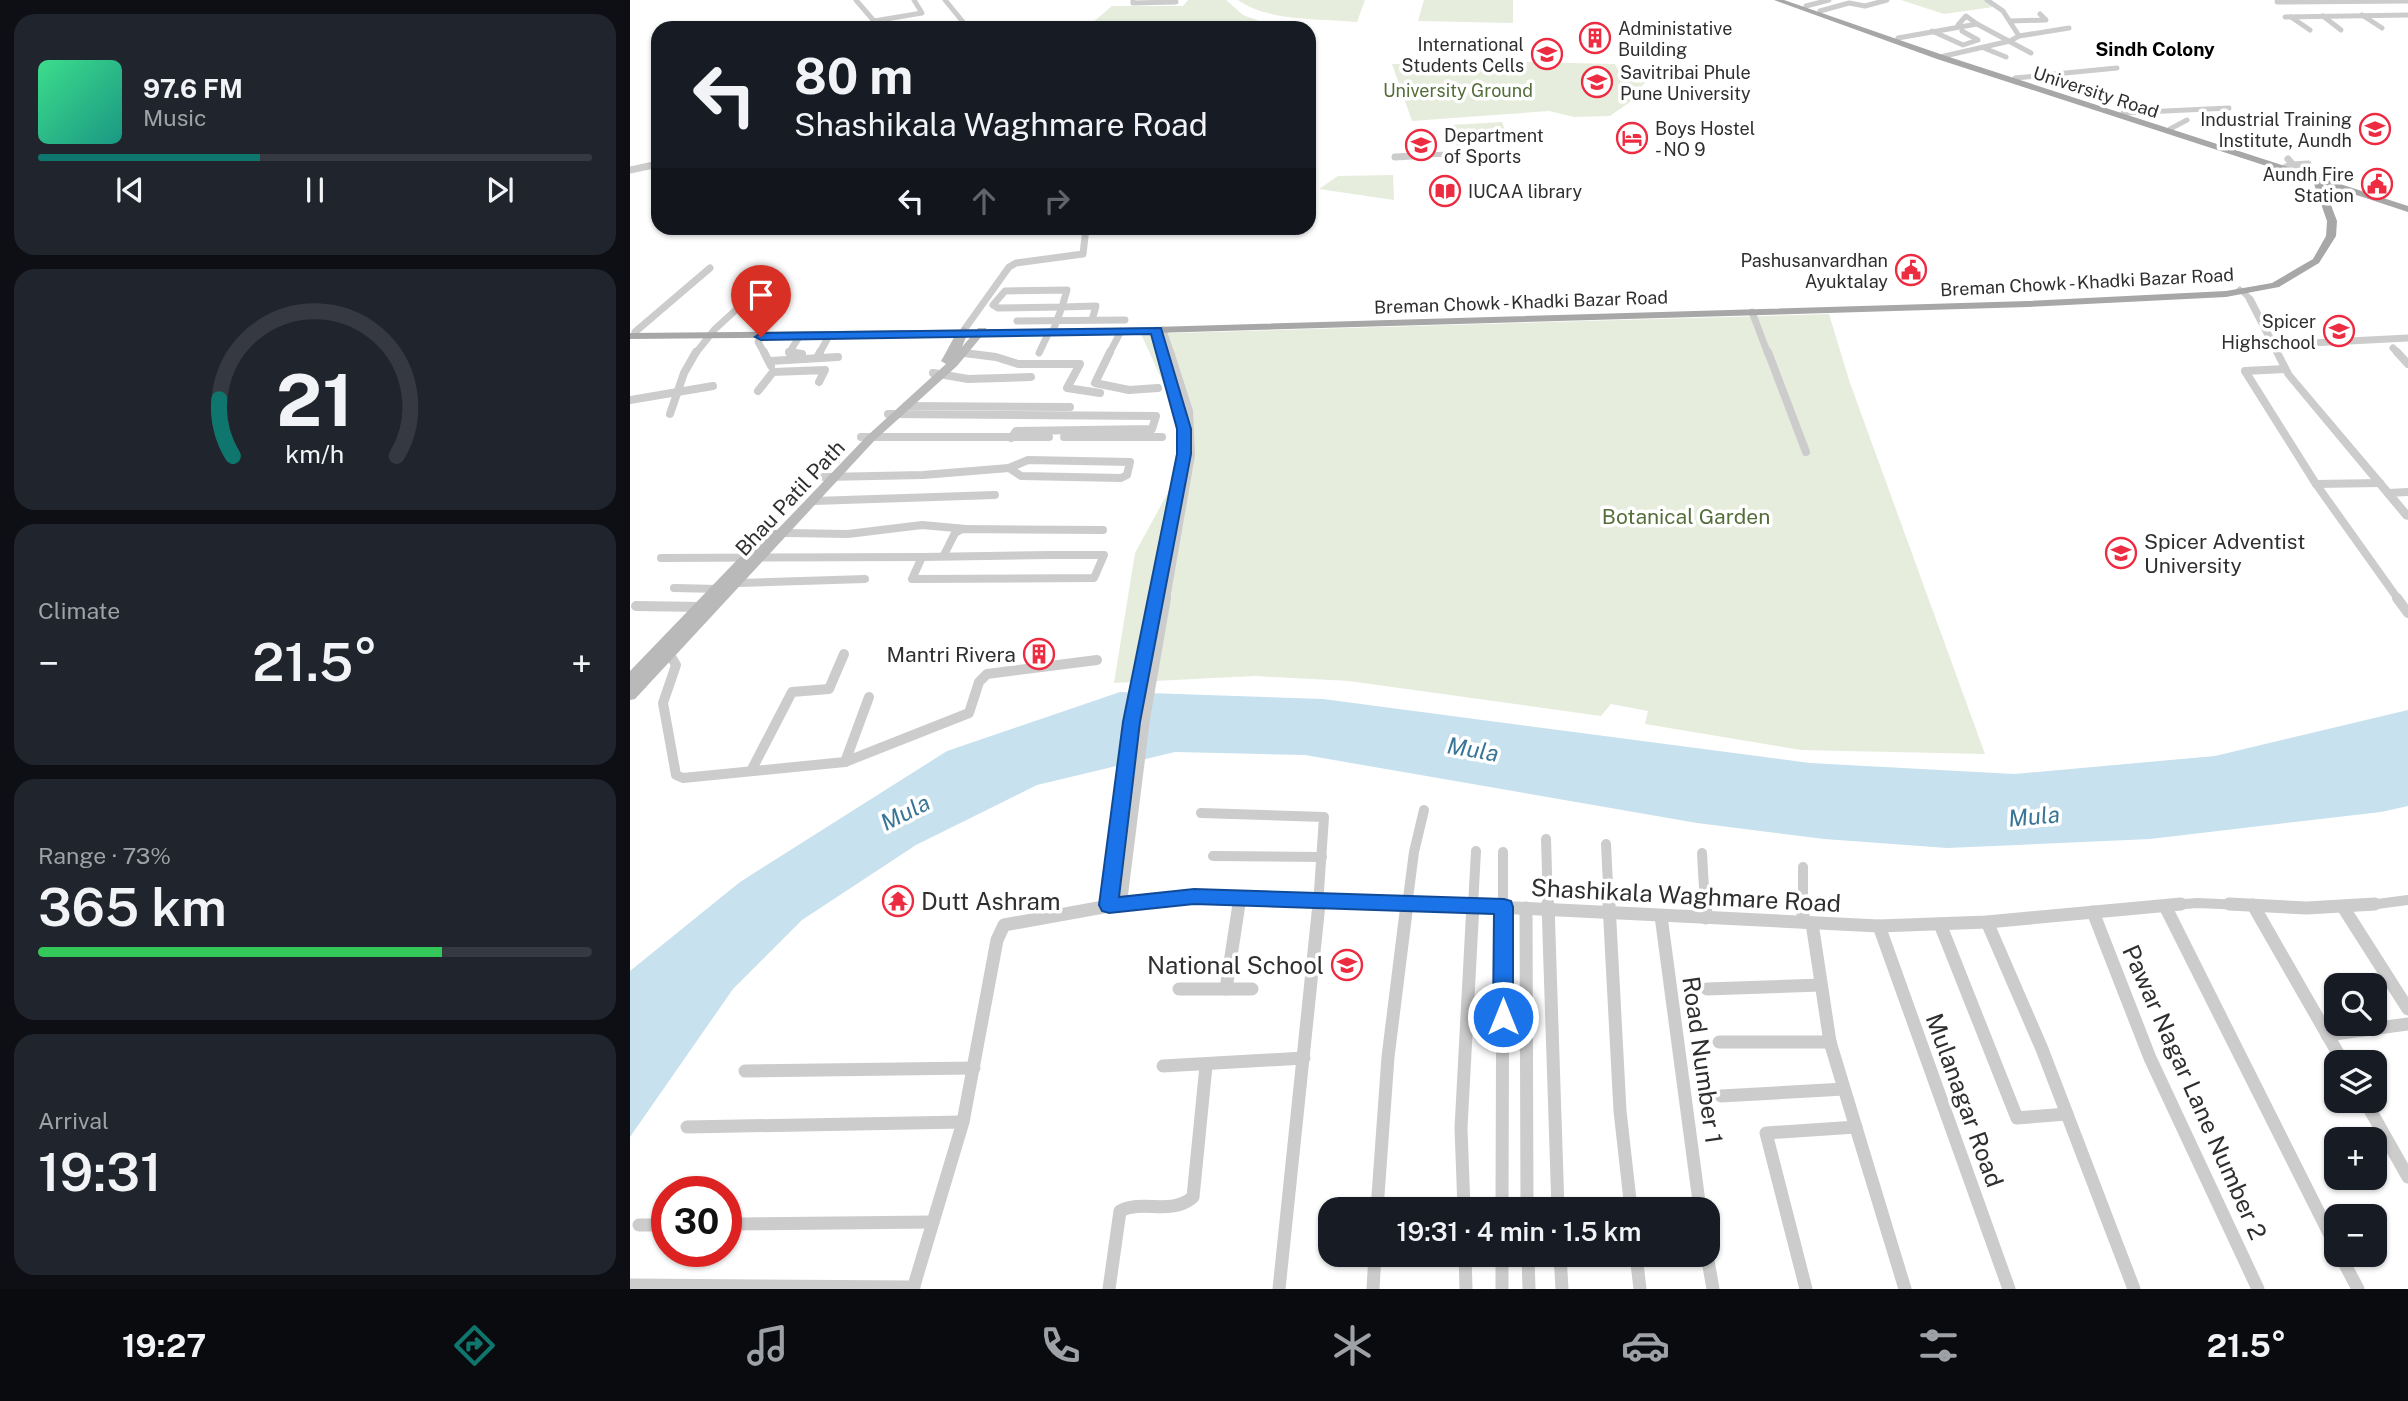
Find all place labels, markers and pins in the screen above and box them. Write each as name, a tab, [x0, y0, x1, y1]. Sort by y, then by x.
place label: Administative Building	[1618, 18, 1732, 60]
building icon: Administative Building	[1578, 21, 1612, 55]
place label: International Students Cells	[1402, 34, 1524, 76]
school or university icon: International Students Cells	[1530, 37, 1564, 71]
place label: Savitribai Phule Pune University	[1620, 62, 1751, 104]
school or university icon: Savitribai Phule Pune University	[1580, 65, 1614, 99]
place label: Industrial Training Institute, Aundh	[2200, 109, 2352, 151]
school or university icon: Industrial Training Institute, Aundh	[2358, 112, 2392, 146]
place label: Boys Hostel - NO 9	[1655, 118, 1755, 160]
hotel icon: Boys Hostel - NO 9	[1615, 121, 1649, 155]
place label: Department of Sports	[1444, 125, 1544, 167]
school or university icon: Department of Sports	[1404, 128, 1438, 162]
place label: Aundh Fire Station	[2262, 164, 2354, 206]
public building icon: Aundh Fire Station	[2360, 167, 2394, 201]
library icon: IUCAA library	[1428, 174, 1462, 208]
place label: IUCAA library	[1468, 181, 1582, 202]
place label: Pashusanvardhan Ayuktalay	[1740, 250, 1888, 292]
public building icon: Pashusanvardhan Ayuktalay	[1894, 253, 1928, 287]
pin	[731, 265, 791, 337]
place label: Spicer Highschool	[2221, 311, 2316, 353]
school or university icon: Spicer Highschool	[2322, 314, 2356, 348]
place label: Spicer Adventist University	[2144, 529, 2305, 578]
school or university icon: Spicer Adventist University	[2104, 536, 2138, 570]
building icon: Mantri Rivera	[1022, 637, 1056, 671]
place label: Mantri Rivera	[887, 642, 1016, 667]
temple icon: Dutt Ashram	[881, 884, 915, 918]
place label: Dutt Ashram	[921, 887, 1061, 915]
school or university icon: National School	[1330, 948, 1364, 982]
place label: National School	[1147, 951, 1324, 979]

